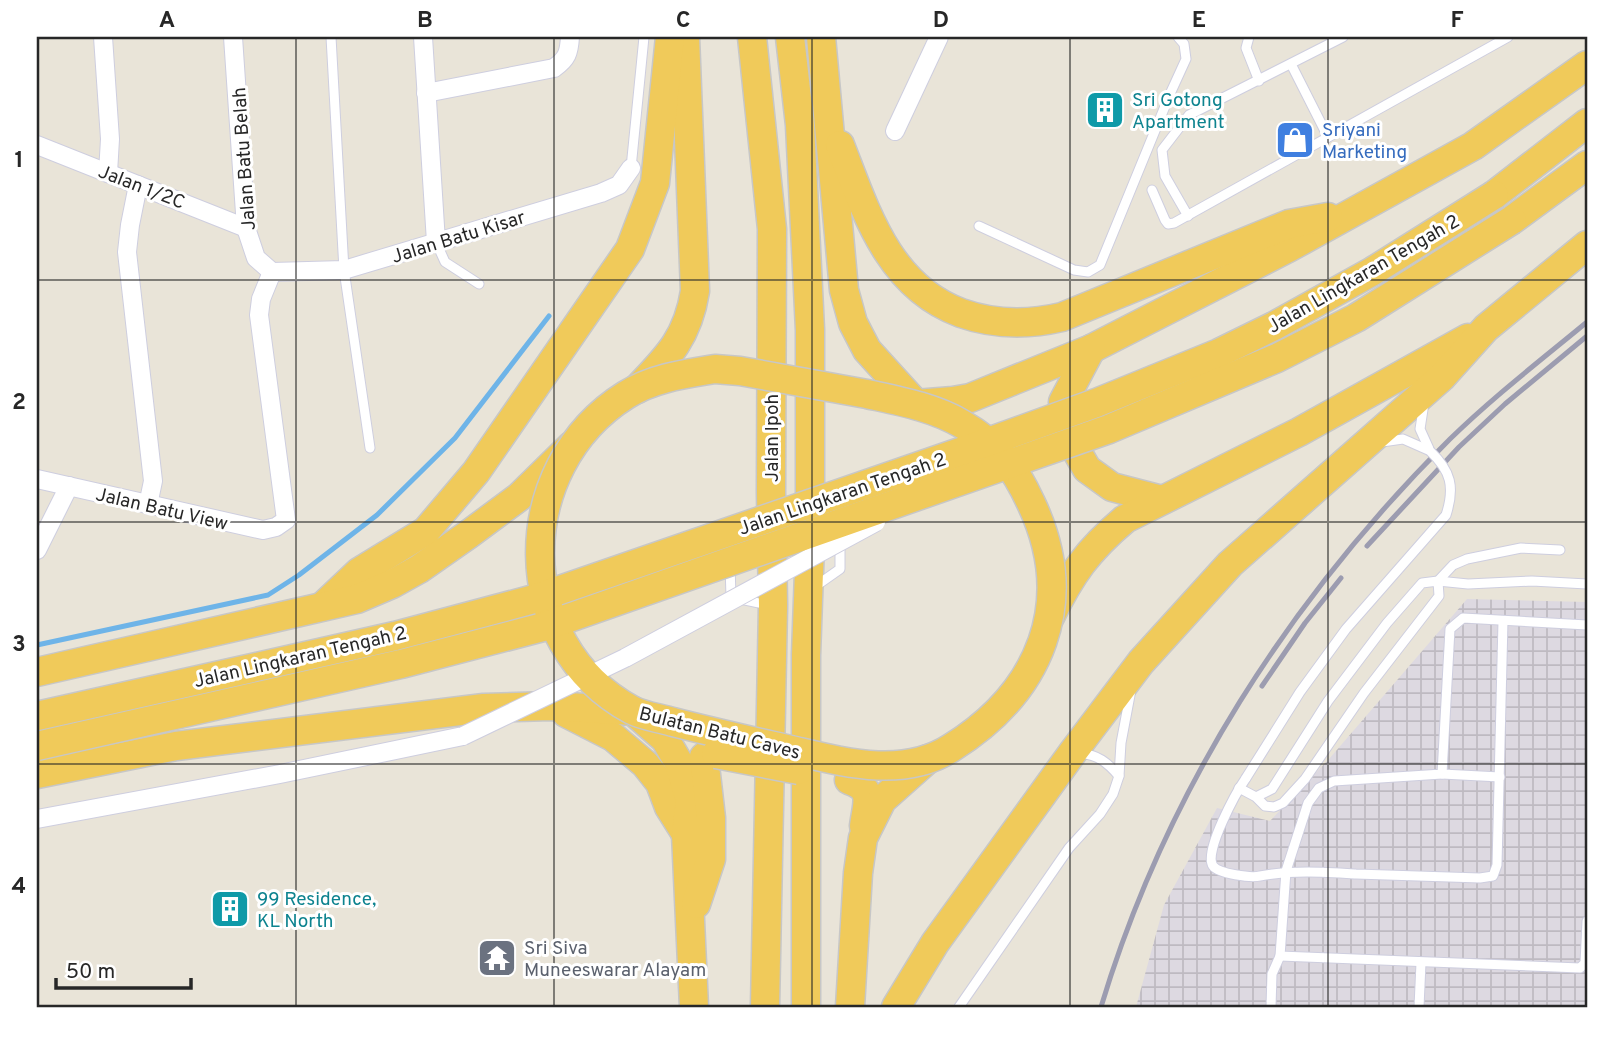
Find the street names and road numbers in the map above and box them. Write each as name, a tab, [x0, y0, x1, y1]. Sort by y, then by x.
street label: Jalan Batu Belah	[228, 86, 262, 231]
street label: Jalan 1/2C	[94, 160, 188, 215]
street label: Jalan Batu Kisar	[389, 206, 529, 270]
street label: Jalan Lingkaran Tengah 2	[1264, 210, 1464, 340]
street label: Jalan Ipoh	[761, 394, 785, 482]
street label: Jalan Lingkaran Tengah 2	[736, 448, 950, 542]
street label: Jalan Batu View	[93, 483, 230, 537]
street label: Jalan Lingkaran Tengah 2	[192, 622, 409, 694]
street label: Bulatan Batu Caves	[636, 702, 803, 766]

